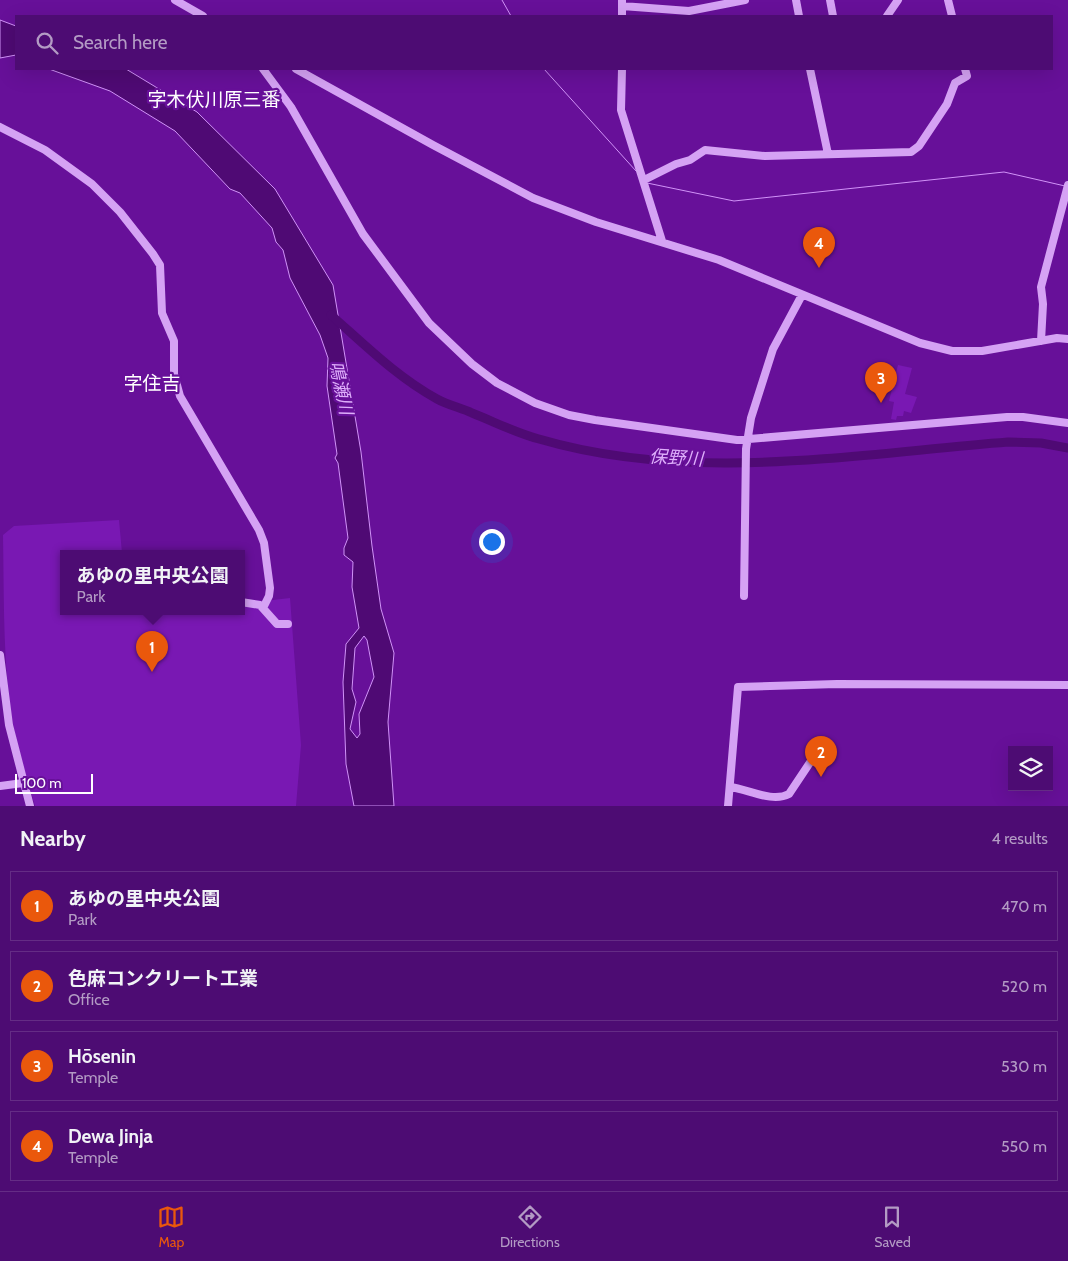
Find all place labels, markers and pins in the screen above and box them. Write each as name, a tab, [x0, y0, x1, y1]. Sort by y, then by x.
pin: 4	[803, 227, 835, 268]
pin: 3	[865, 362, 897, 403]
pin: 1	[136, 631, 168, 672]
pin: 2	[805, 736, 837, 777]

